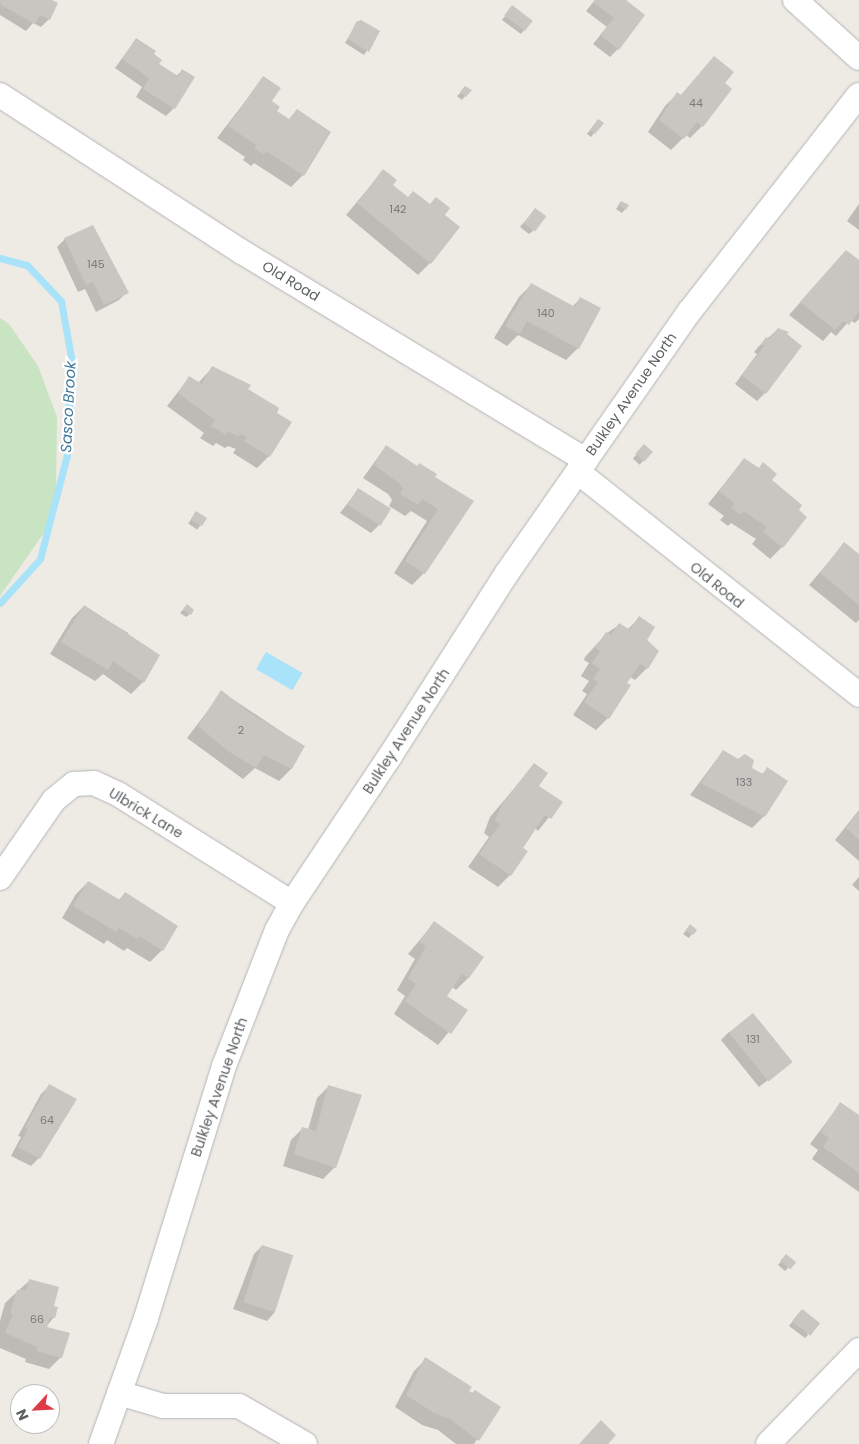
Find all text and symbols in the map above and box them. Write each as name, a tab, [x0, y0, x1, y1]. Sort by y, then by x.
house number: 44	[689, 96, 703, 110]
house number: 142	[390, 202, 406, 216]
house number: 145	[87, 257, 105, 271]
street label: Old Road	[259, 257, 323, 305]
house number: 140	[537, 306, 555, 320]
street label: Bulkley Avenue North	[582, 329, 680, 459]
water label: Sasco Brook	[57, 361, 79, 453]
street label: Old Road	[687, 558, 747, 612]
street label: Bulkley Avenue North	[359, 665, 453, 797]
house number: 2	[238, 723, 244, 737]
house number: 133	[736, 775, 752, 789]
street label: Ulbrick Lane	[106, 784, 186, 842]
street label: Bulkley Avenue North	[187, 1015, 251, 1159]
house number: 131	[746, 1032, 760, 1046]
house number: 64	[40, 1113, 54, 1127]
house number: 66	[30, 1312, 44, 1326]
north arrow	[10, 1384, 60, 1434]
text: N	[11, 1406, 34, 1424]

